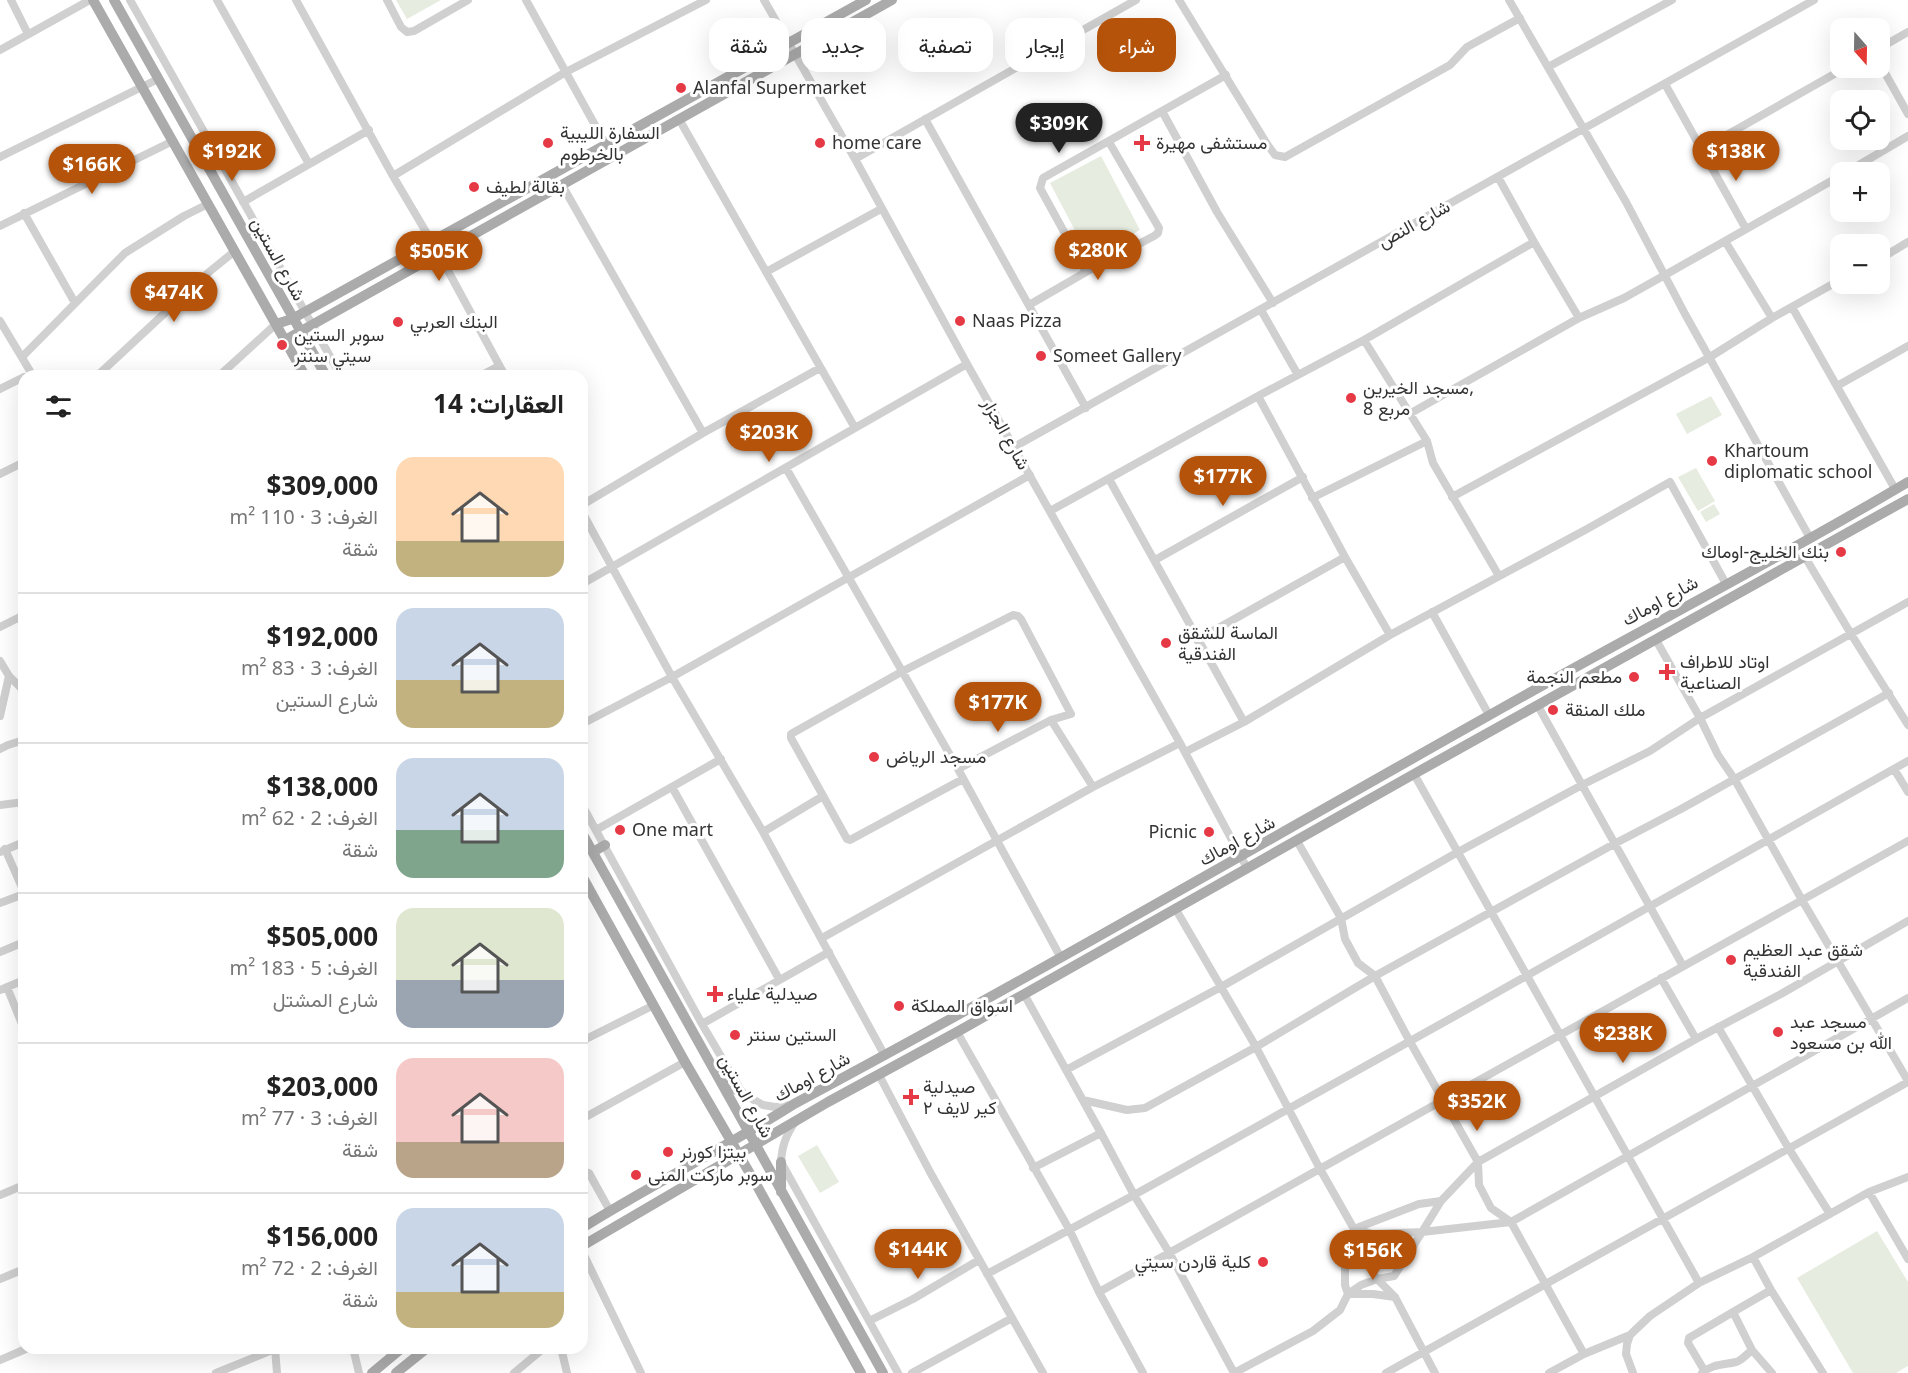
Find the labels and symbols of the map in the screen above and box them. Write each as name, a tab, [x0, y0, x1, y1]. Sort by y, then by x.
north arrow	[1830, 18, 1890, 78]
place label: Alanfal Supermarket	[693, 75, 867, 99]
marker: Alanfal Supermarket	[674, 81, 688, 95]
pin: $309K	[1017, 103, 1101, 154]
place label: السفارة الليبية بالخرطوم	[560, 120, 660, 166]
place label: home care	[832, 130, 922, 154]
place label: مستشفى مهيرة	[1156, 130, 1267, 154]
pin: $192K	[190, 131, 274, 182]
pin: $138K	[1694, 131, 1778, 182]
marker: مستشفى مهيرة	[1133, 134, 1151, 152]
marker: السفارة الليبية بالخرطوم	[541, 136, 555, 150]
marker: home care	[813, 136, 827, 150]
pin: $166K	[50, 144, 134, 195]
place label: بقالة لطيف	[486, 174, 565, 198]
marker: بقالة لطيف	[467, 180, 481, 194]
street label: شارع النص	[1373, 193, 1454, 254]
street label: شارع الستين	[245, 212, 312, 305]
pin: $280K	[1056, 230, 1140, 281]
pin: $505K	[397, 231, 481, 282]
pin: $474K	[132, 272, 216, 323]
place label: Naas Pizza	[972, 308, 1062, 332]
place label: البنك العربي	[410, 309, 498, 337]
marker: Naas Pizza	[953, 314, 967, 328]
marker: البنك العربي	[391, 315, 405, 329]
place label: سوبر الستين سيتي سنتر	[293, 322, 384, 371]
marker: سوبر الستين سيتي سنتر	[275, 338, 289, 352]
place label: Someet Gallery	[1053, 343, 1182, 367]
marker: Someet Gallery	[1034, 349, 1048, 363]
place label: مسجد الخيرين, مربع 8	[1363, 375, 1474, 421]
marker: مسجد الخيرين, مربع 8	[1344, 391, 1358, 405]
street label: شارع الجزار	[976, 392, 1036, 474]
pin: $203K	[727, 412, 811, 463]
place label: Khartoum diplomatic school	[1724, 438, 1873, 483]
marker: Khartoum diplomatic school	[1705, 454, 1719, 468]
pin: $177K	[1181, 456, 1265, 507]
place label: بنك الخليج-اوماك	[1701, 539, 1829, 564]
marker: بنك الخليج-اوماك	[1834, 545, 1848, 559]
street label: شارع اوماك	[1617, 569, 1702, 632]
place label: الماسة للشقق الفندقية	[1178, 620, 1278, 665]
marker: الماسة للشقق الفندقية	[1159, 636, 1173, 650]
place label: اوتاد للاطراف الصناعية	[1680, 649, 1769, 694]
marker: اوتاد للاطراف الصناعية	[1658, 663, 1676, 681]
place label: مطعم النجمة	[1527, 664, 1622, 689]
marker: مطعم النجمة	[1627, 670, 1641, 684]
pin: $177K	[956, 682, 1040, 733]
place label: ملك المنقة	[1565, 697, 1645, 721]
marker: ملك المنقة	[1546, 703, 1560, 717]
place label: مسجد الرياض	[886, 744, 986, 768]
marker: مسجد الرياض	[867, 750, 881, 764]
street label: شارع اوماك	[1194, 809, 1279, 872]
place label: One mart	[632, 817, 713, 841]
place label: Picnic	[1148, 819, 1197, 843]
marker: One mart	[613, 823, 627, 837]
marker: Picnic	[1202, 825, 1216, 839]
place label: شقق عبد العظيم الفندقية	[1743, 937, 1863, 982]
marker: شقق عبد العظيم الفندقية	[1724, 953, 1738, 967]
place label: صيدلية علياء	[727, 981, 818, 1005]
marker: صيدلية علياء	[708, 987, 722, 1001]
place label: اسواق المملكة	[911, 993, 1013, 1017]
marker: اسواق المملكة	[892, 999, 906, 1013]
place label: مسجد عبد الله بن مسعود	[1790, 1009, 1892, 1054]
pin: $238K	[1581, 1013, 1665, 1064]
place label: الستين سنتر	[746, 1022, 836, 1046]
marker: مسجد عبد الله بن مسعود	[1771, 1025, 1785, 1039]
marker: الستين سنتر	[728, 1028, 742, 1042]
street label: شارع اوماك	[769, 1045, 854, 1108]
street label: شارع الستين	[713, 1049, 780, 1142]
place label: صيدلية كير لايف ٢	[923, 1074, 996, 1119]
pin: $352K	[1435, 1081, 1519, 1132]
marker: صيدلية كير لايف ٢	[904, 1090, 918, 1104]
place label: بيتزا كورنر	[679, 1139, 746, 1163]
marker: بيتزا كورنر	[661, 1145, 675, 1159]
place label: سوبر ماركت المنى	[648, 1162, 773, 1186]
marker: سوبر ماركت المنى	[629, 1168, 643, 1182]
pin: $144K	[876, 1229, 960, 1280]
pin: $156K	[1331, 1230, 1415, 1281]
place label: كلية قاردن سيتي	[1135, 1249, 1251, 1277]
marker: كلية قاردن سيتي	[1256, 1255, 1270, 1269]

